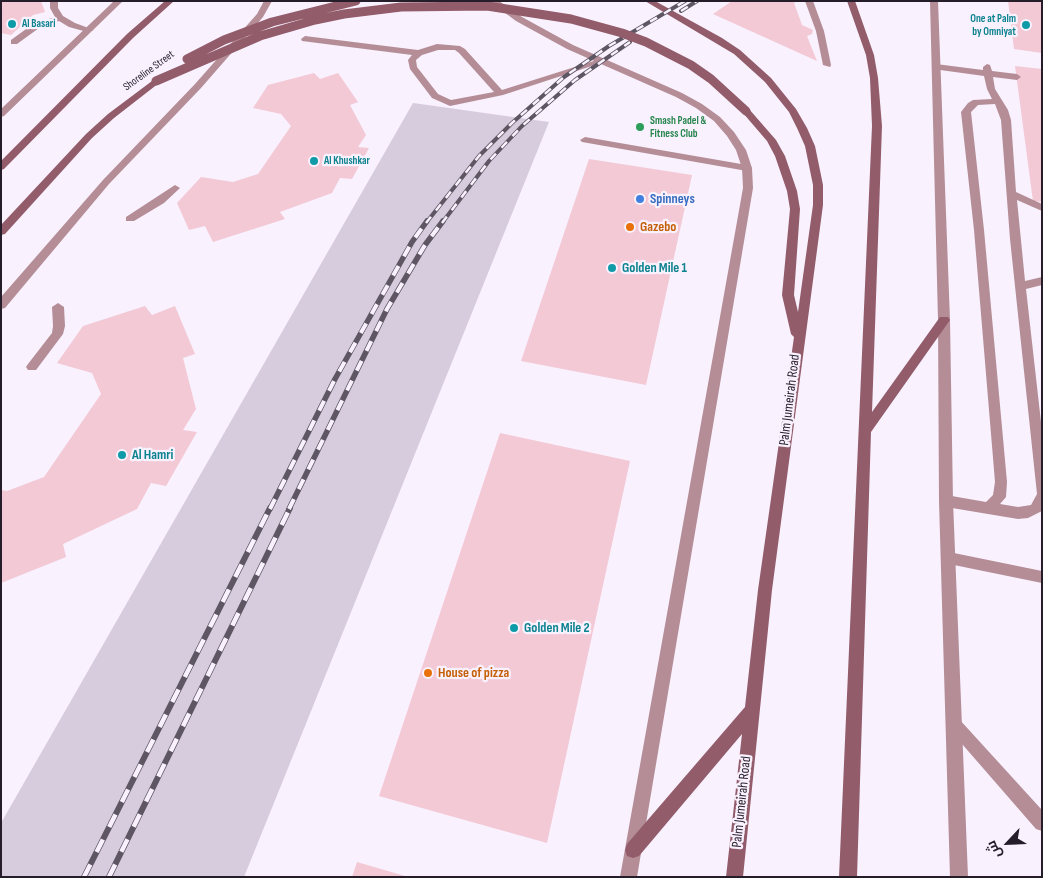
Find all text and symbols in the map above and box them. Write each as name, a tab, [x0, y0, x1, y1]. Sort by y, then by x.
place label: One at Palm by Omniyat	[970, 12, 1016, 38]
place label: Al Basari	[22, 17, 55, 31]
marker: Al Basari	[6, 18, 18, 30]
marker: One at Palm by Omniyat	[1020, 19, 1032, 31]
street label: Shoreline Street	[121, 48, 177, 94]
place label: Smash Padel & Fitness Club	[650, 114, 706, 140]
marker: Smash Padel & Fitness Club	[634, 121, 646, 133]
place label: Al Khushkar	[324, 154, 370, 168]
marker: Al Khushkar	[308, 155, 320, 167]
place label: Spinneys	[650, 191, 695, 207]
marker: Spinneys	[634, 193, 646, 205]
place label: Gazebo	[640, 219, 676, 235]
marker: Gazebo	[624, 221, 636, 233]
place label: Golden Mile 1	[622, 260, 687, 276]
marker: Golden Mile 1	[606, 262, 618, 274]
street label: Palm Jumeirah Road	[776, 354, 804, 446]
place label: Al Hamri	[132, 447, 173, 463]
marker: Al Hamri	[116, 449, 128, 461]
place label: Golden Mile 2	[524, 620, 590, 636]
marker: Golden Mile 2	[508, 622, 520, 634]
place label: House of pizza	[438, 665, 509, 681]
marker: House of pizza	[422, 667, 434, 679]
street label: Palm Jumeirah Road	[729, 756, 755, 848]
north arrow	[983, 818, 1033, 868]
text: ش	[982, 838, 1005, 861]

